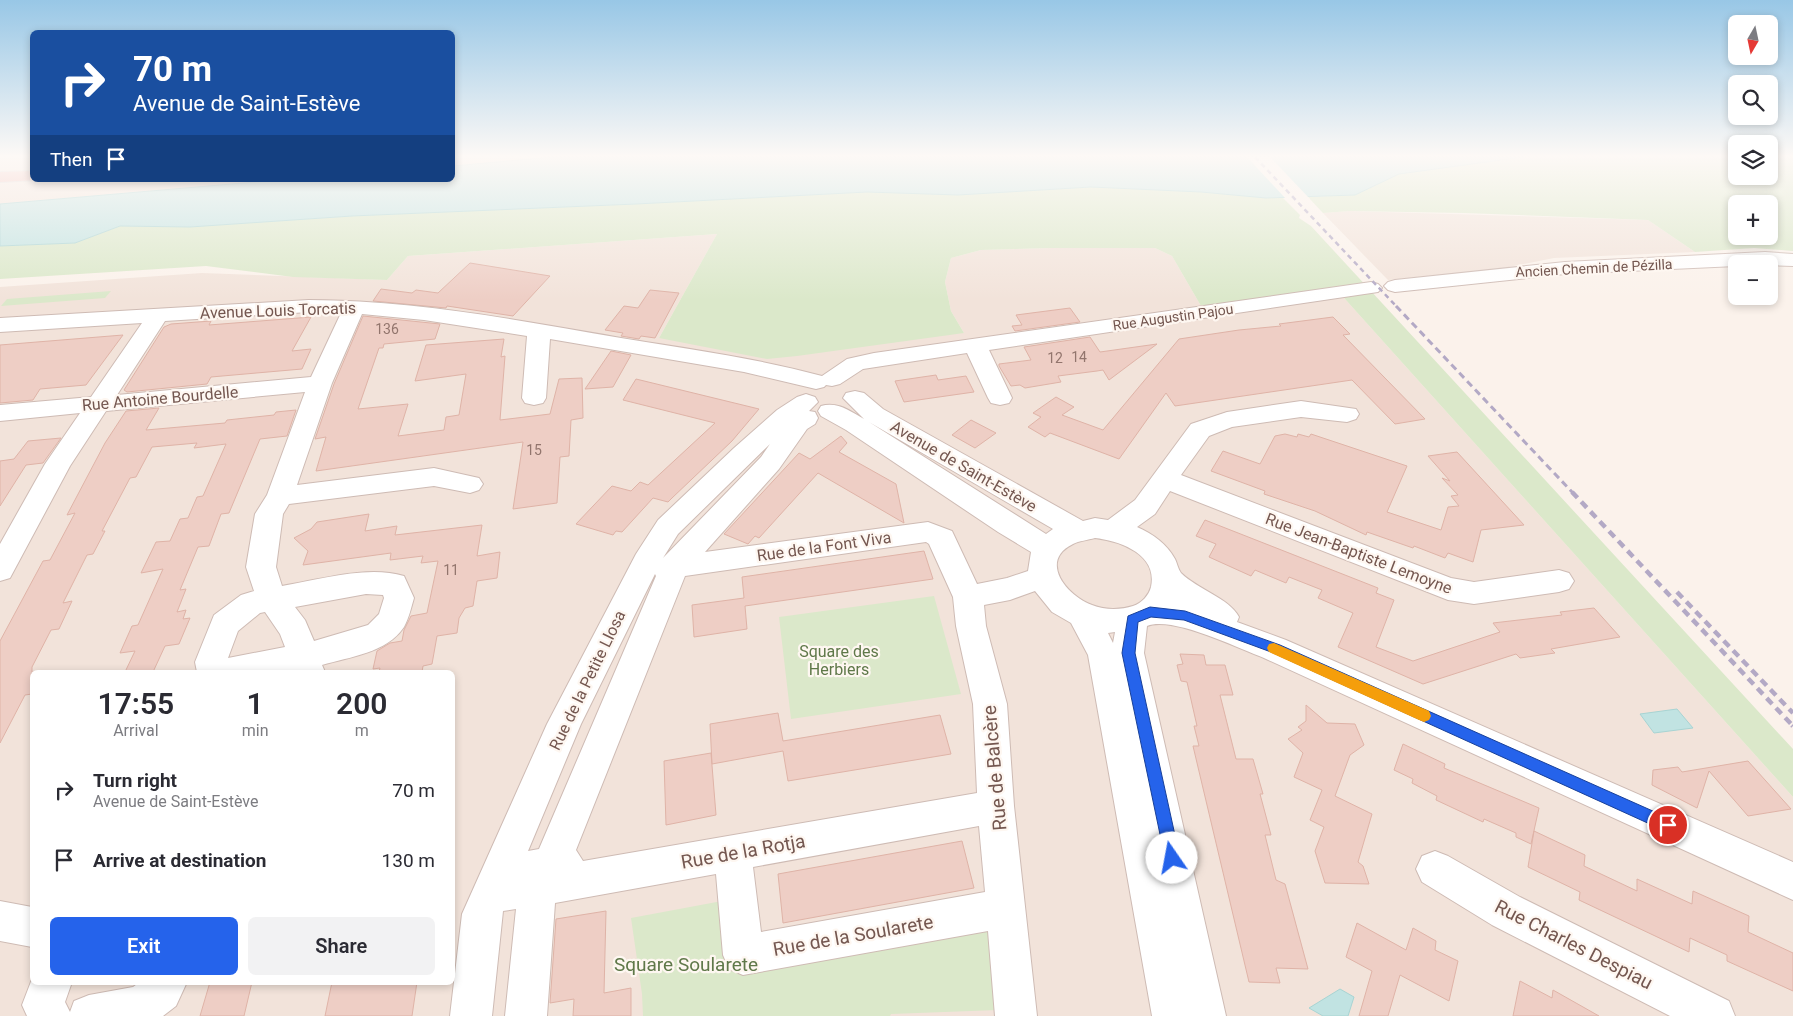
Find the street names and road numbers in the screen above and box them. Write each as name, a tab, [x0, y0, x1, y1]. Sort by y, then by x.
street label: Ancien Chemin de Pézilla	[1515, 256, 1673, 280]
street label: Avenue Louis Torcatis	[200, 298, 356, 323]
street label: Rue Augustin Pajou	[1112, 301, 1234, 333]
street label: Rue Antoine Bourdelle	[81, 382, 239, 415]
street label: Avenue de Saint-Estève	[887, 417, 1040, 516]
street label: Rue Jean-Baptiste Lemoyne	[1263, 509, 1455, 598]
street label: Rue de la Font Viva	[756, 528, 892, 565]
street label: Rue de la Petite Llosa	[545, 607, 630, 753]
street label: Rue de Balcère	[978, 704, 1011, 832]
street label: Rue de la Rotja	[679, 829, 807, 874]
street label: Rue Charles Despiau	[1491, 895, 1657, 994]
street label: Rue de la Soularete	[771, 910, 935, 961]

